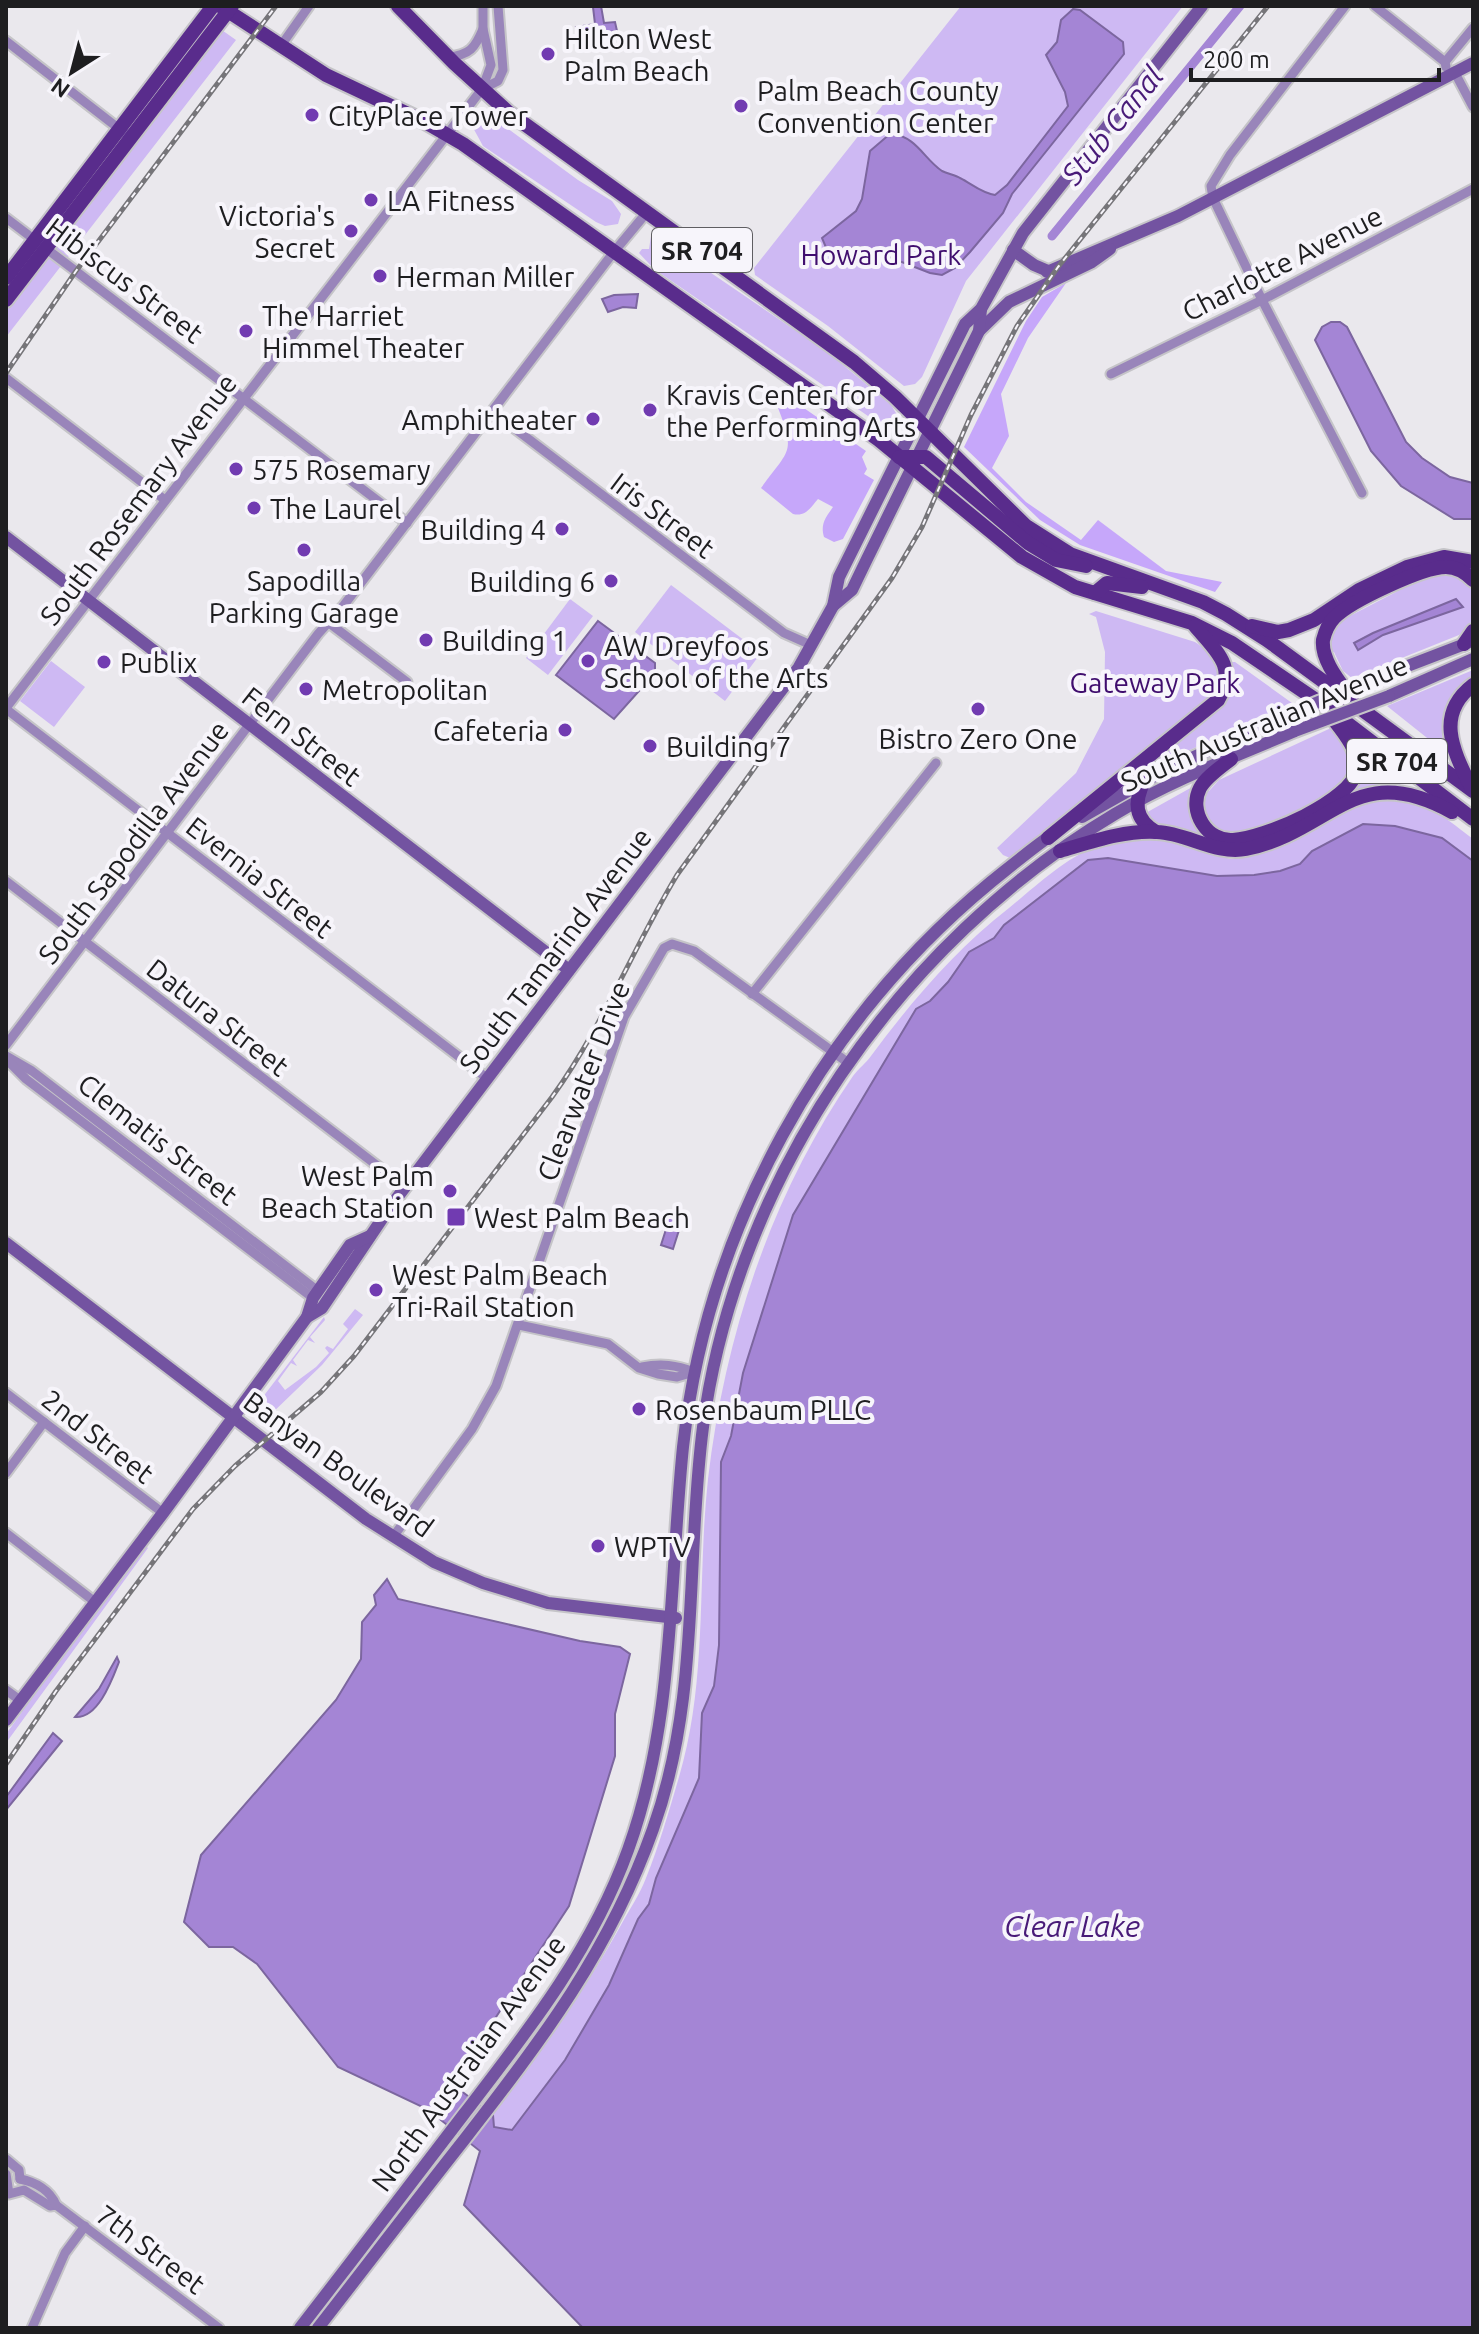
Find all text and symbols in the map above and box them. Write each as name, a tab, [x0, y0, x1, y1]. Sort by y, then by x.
place label: Hilton West Palm Beach	[564, 23, 711, 86]
north arrow	[32, 32, 112, 112]
scale bar	[1191, 32, 1439, 82]
marker: Hilton West Palm Beach	[539, 45, 557, 63]
text: 200 m	[1203, 46, 1270, 73]
water label: Stub Canal	[1053, 59, 1170, 192]
text: N	[46, 74, 74, 104]
place label: Palm Beach County Convention Center	[757, 75, 999, 138]
marker: Palm Beach County Convention Center	[732, 97, 750, 115]
place label: CityPlace Tower	[328, 100, 529, 131]
marker: CityPlace Tower	[303, 106, 321, 124]
place label: LA Fitness	[387, 185, 515, 216]
marker: LA Fitness	[362, 191, 380, 209]
street label: Charlotte Avenue	[1177, 199, 1387, 327]
place label: Victoria's Secret	[219, 200, 335, 263]
street label: Hibiscus Street	[41, 211, 209, 349]
marker: Victoria's Secret	[342, 222, 360, 240]
road number: SR 704	[652, 228, 752, 272]
park label: Howard Park	[801, 239, 961, 270]
place label: Herman Miller	[396, 261, 575, 292]
marker: Herman Miller	[371, 267, 389, 285]
place label: The Harriet Himmel Theater	[262, 300, 465, 363]
marker: The Harriet Himmel Theater	[237, 322, 255, 340]
street label: South Rosemary Avenue	[34, 368, 242, 630]
place label: Kravis Center for the Performing Arts	[666, 379, 916, 442]
marker: Kravis Center for the Performing Arts	[641, 401, 659, 419]
place label: Amphitheater	[402, 404, 577, 435]
marker: Amphitheater	[584, 410, 602, 428]
place label: 575 Rosemary	[252, 454, 430, 485]
marker: 575 Rosemary	[227, 460, 245, 478]
street label: Iris Street	[605, 466, 721, 564]
place label: The Laurel	[270, 493, 401, 524]
marker: The Laurel	[245, 499, 263, 517]
place label: Building 4	[421, 514, 546, 545]
marker: Building 4	[553, 520, 571, 538]
marker: Sapodilla Parking Garage	[295, 541, 313, 559]
place label: Sapodilla Parking Garage	[209, 565, 399, 628]
place label: Building 6	[470, 566, 595, 597]
marker: Building 6	[602, 572, 620, 590]
place label: Building 1	[442, 625, 567, 656]
place label: AW Dreyfoos School of the Arts	[604, 630, 828, 693]
marker: Building 1	[417, 631, 435, 649]
place label: Publix	[120, 647, 197, 678]
street label: South Australian Avenue	[1116, 649, 1412, 797]
marker: AW Dreyfoos School of the Arts	[579, 652, 597, 670]
marker: Publix	[95, 653, 113, 671]
park label: Gateway Park	[1070, 667, 1240, 698]
place label: Metropolitan	[322, 674, 488, 705]
street label: Fern Street	[237, 680, 367, 792]
marker: Metropolitan	[297, 680, 315, 698]
marker: Bistro Zero One	[969, 700, 987, 718]
street label: South Sapodilla Avenue	[32, 715, 234, 969]
place label: Cafeteria	[433, 715, 549, 746]
marker: Cafeteria	[556, 721, 574, 739]
place label: Bistro Zero One	[879, 723, 1077, 754]
place label: Building 7	[666, 731, 791, 762]
marker: Building 7	[641, 737, 659, 755]
road number: SR 704	[1347, 739, 1447, 783]
street label: Evernia Street	[181, 810, 339, 944]
street label: South Tamarind Avenue	[453, 822, 657, 1078]
street label: Datura Street	[141, 952, 295, 1082]
street label: Clearwater Drive	[531, 977, 635, 1185]
street label: Clematis Street	[72, 1067, 244, 1211]
place label: West Palm Beach Station	[261, 1160, 434, 1223]
marker: West Palm Beach Station	[441, 1182, 459, 1200]
place label: West Palm Beach	[474, 1202, 690, 1233]
marker: West Palm Beach	[445, 1206, 467, 1228]
place label: West Palm Beach Tri-Rail Station	[392, 1259, 608, 1322]
marker: West Palm Beach Tri-Rail Station	[367, 1281, 385, 1299]
street label: 2nd Street	[36, 1383, 160, 1489]
street label: Banyan Boulevard	[238, 1385, 440, 1543]
place label: Rosenbaum PLLC	[655, 1394, 871, 1425]
marker: Rosenbaum PLLC	[630, 1400, 648, 1418]
place label: WPTV	[614, 1531, 691, 1562]
marker: WPTV	[589, 1537, 607, 1555]
water label: Clear Lake	[1004, 1909, 1140, 1943]
street label: North Australian Avenue	[365, 1929, 571, 2197]
street label: 7th Street	[91, 2198, 211, 2300]

